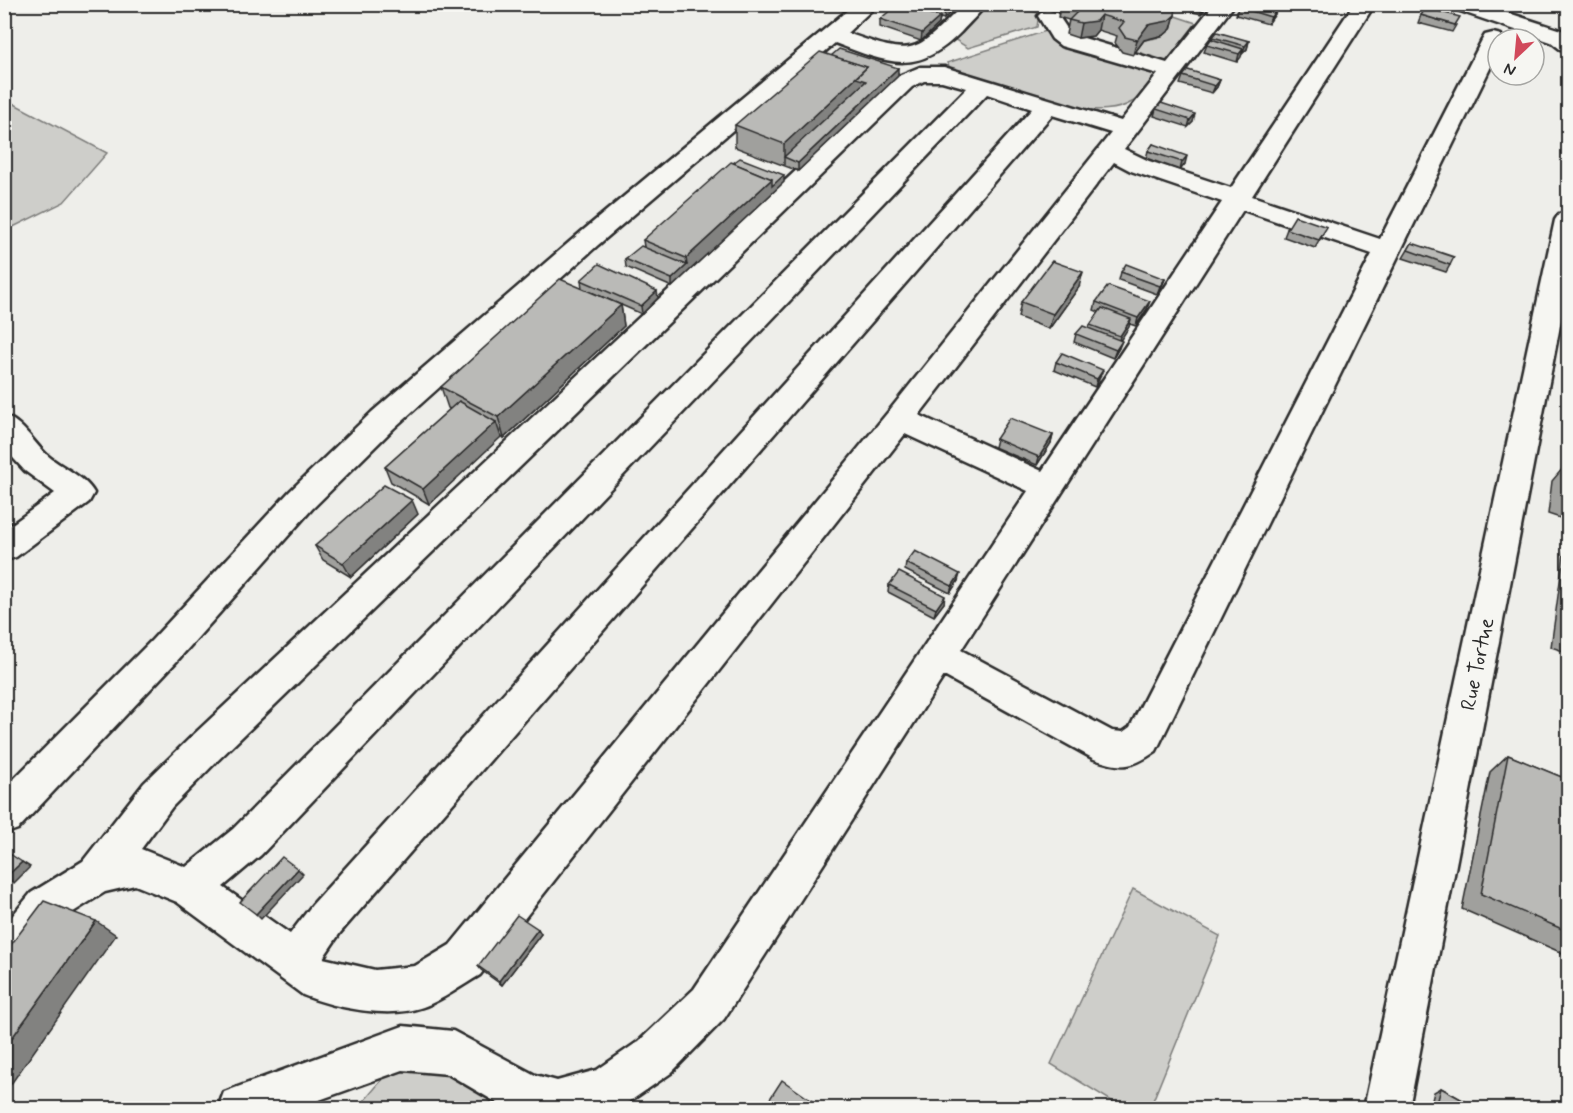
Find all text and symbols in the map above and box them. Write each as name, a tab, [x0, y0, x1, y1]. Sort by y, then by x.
north arrow	[1486, 27, 1546, 87]
text: N	[1501, 57, 1519, 81]
street label: Rue Tortue	[1455, 615, 1501, 713]

